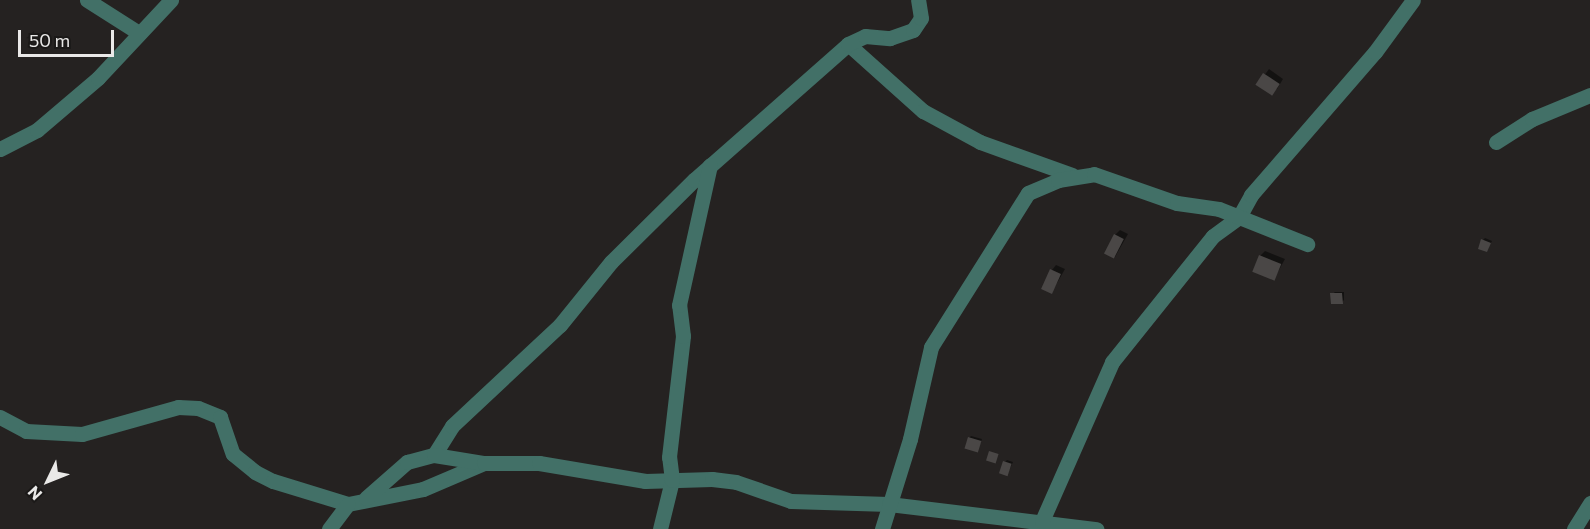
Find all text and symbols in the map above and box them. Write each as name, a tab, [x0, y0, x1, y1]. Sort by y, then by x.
scale bar	[21, 18, 117, 56]
text: 50 m	[29, 29, 70, 51]
north arrow	[18, 451, 78, 511]
text: N	[23, 483, 46, 504]

